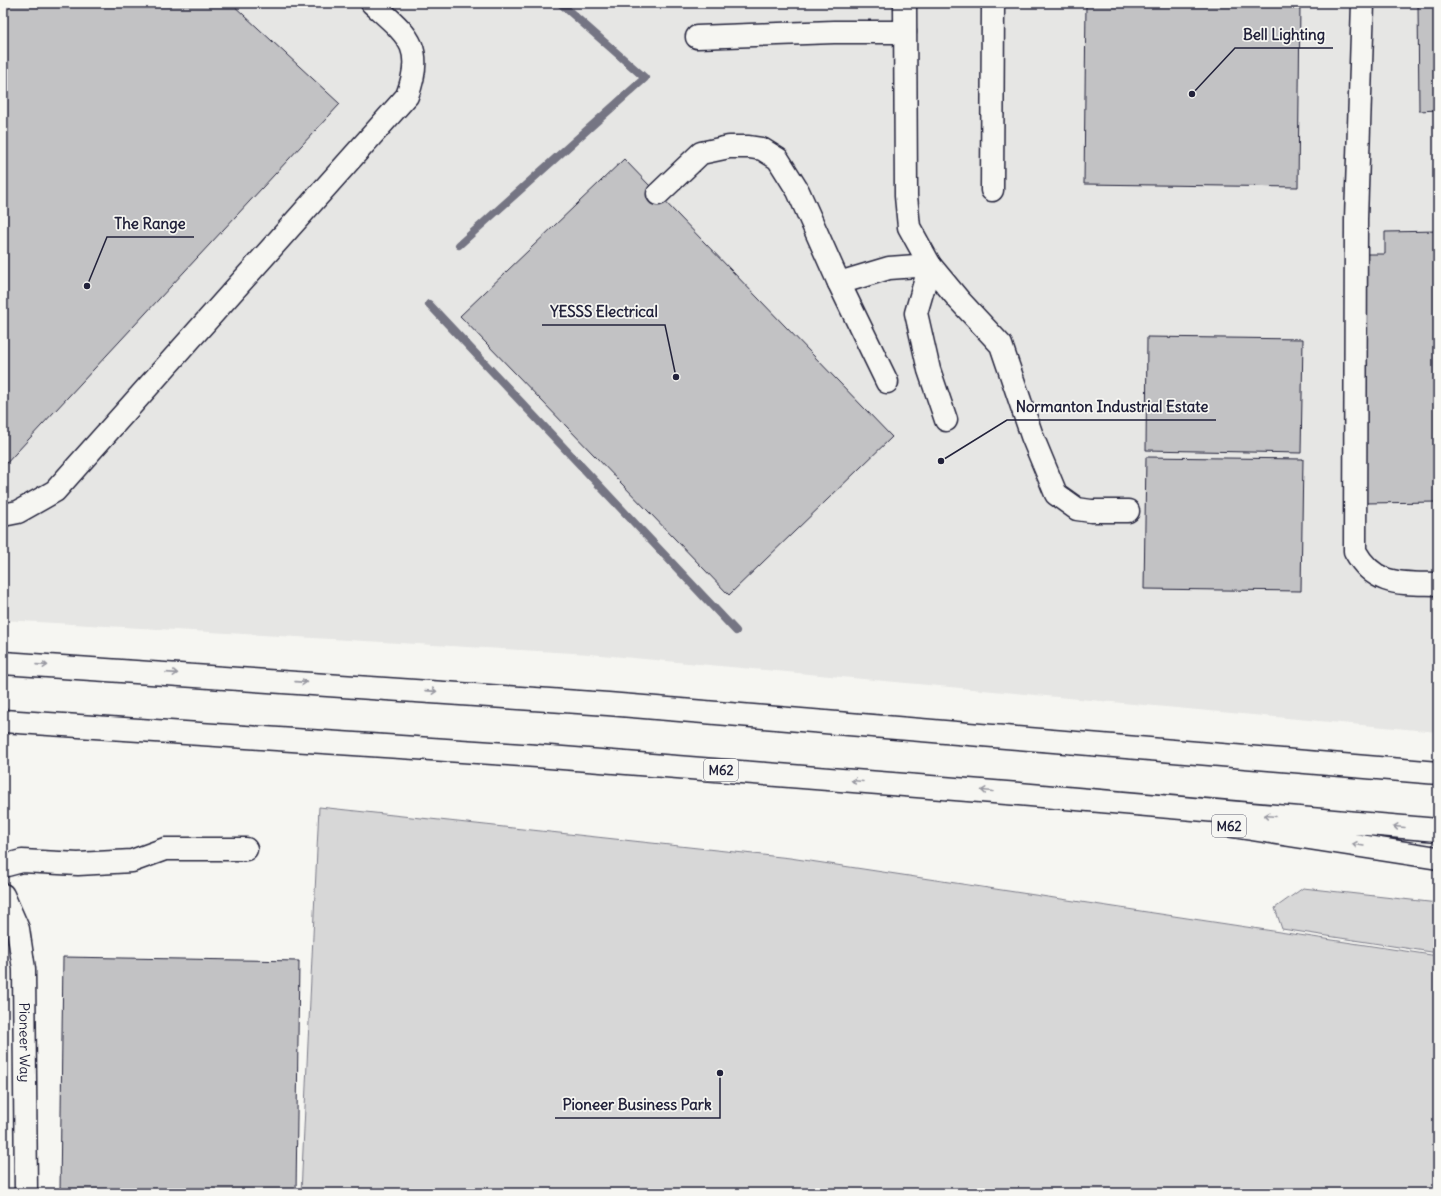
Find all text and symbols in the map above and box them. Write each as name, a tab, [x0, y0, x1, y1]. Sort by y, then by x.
callout: Bell Lighting	[1235, 21, 1333, 48]
text: Bell Lighting	[1243, 25, 1325, 45]
callout: The Range	[107, 210, 194, 237]
text: The Range	[114, 214, 186, 234]
callout: YESSS Electrical	[542, 298, 665, 325]
text: YESSS Electrical	[549, 302, 658, 321]
callout: Normanton Industrial Estate	[1007, 393, 1216, 420]
text: Normanton Industrial Estate	[1016, 397, 1208, 416]
one-way arrow	[35, 662, 48, 669]
one-way arrow	[165, 670, 178, 677]
one-way arrow	[294, 678, 307, 685]
one-way arrow	[424, 688, 437, 695]
road number: M62	[704, 759, 738, 781]
one-way arrow	[851, 778, 864, 785]
one-way arrow	[981, 788, 994, 795]
one-way arrow	[1264, 812, 1277, 819]
road number: M62	[1212, 815, 1246, 837]
one-way arrow	[1393, 823, 1406, 830]
one-way arrow	[1352, 841, 1365, 849]
street label: Pioneer Way	[15, 1002, 34, 1082]
callout: Pioneer Business Park	[555, 1091, 720, 1118]
text: Pioneer Business Park	[562, 1095, 712, 1114]

